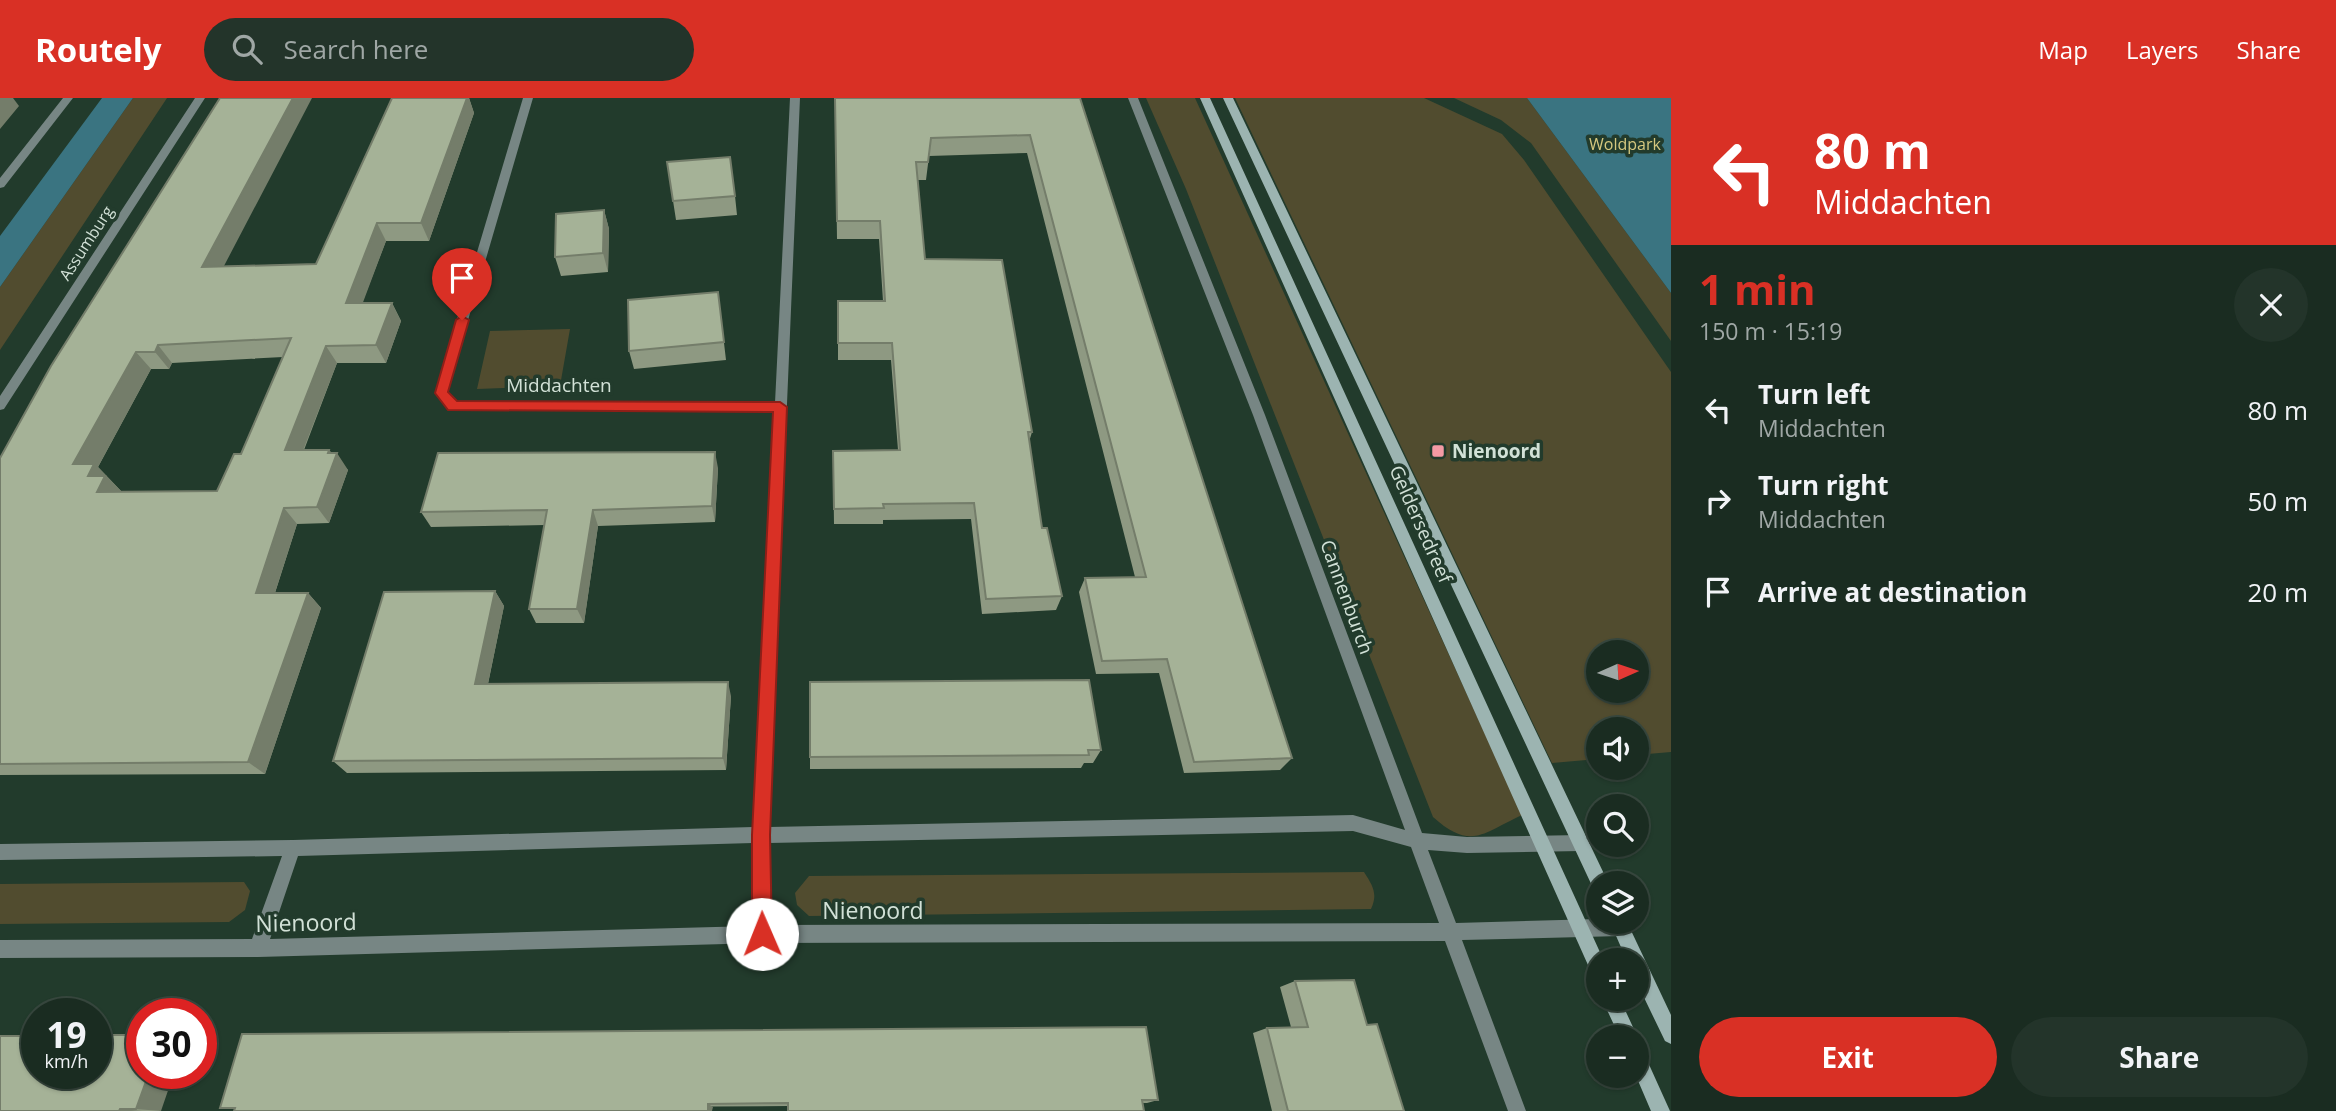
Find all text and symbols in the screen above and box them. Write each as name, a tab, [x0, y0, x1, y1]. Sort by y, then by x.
search box	[204, 18, 694, 81]
text: Routely	[35, 27, 162, 72]
icon: search	[228, 30, 266, 68]
text: Search here	[284, 31, 428, 67]
text: Map	[2038, 33, 2088, 66]
text: Layers	[2126, 33, 2199, 66]
text: Share	[2237, 33, 2301, 66]
text: 80 m	[1814, 117, 1931, 183]
icon: left	[1699, 126, 1790, 217]
park label: Woldpark	[1589, 133, 1662, 155]
text: Middachten	[1814, 180, 1992, 223]
street label: Assumburg	[54, 201, 118, 285]
pin	[432, 248, 492, 320]
icon: arrive	[443, 259, 481, 297]
text: 1 min	[1699, 260, 1816, 317]
button: close	[2234, 268, 2308, 342]
text: 150 m · 15:19	[1699, 315, 1842, 347]
street label: Middachten	[506, 372, 612, 398]
text: Turn left	[1758, 376, 1870, 412]
icon: left	[1699, 391, 1737, 429]
text: 80 m	[2247, 392, 2308, 428]
text: Middachten	[1758, 412, 1886, 444]
place label: Nienoord	[1452, 438, 1541, 464]
marker: Nienoord	[1430, 443, 1446, 459]
street label: Geldersedreef	[1383, 461, 1459, 588]
text: Turn right	[1758, 467, 1889, 503]
icon: right	[1699, 482, 1737, 520]
text: 50 m	[2247, 483, 2308, 519]
text: Middachten	[1758, 503, 1886, 535]
street label: Cannenburch	[1314, 536, 1380, 658]
icon: arrive	[1699, 573, 1737, 611]
text: Arrive at destination	[1758, 574, 2027, 610]
text: 20 m	[2247, 574, 2308, 610]
north arrow	[1586, 640, 1648, 704]
map controls	[1586, 640, 1649, 1088]
button: sound	[1586, 717, 1649, 780]
button: search	[1586, 794, 1649, 857]
button: layers	[1586, 871, 1649, 934]
street label: Nienoord	[822, 894, 924, 926]
position arrow	[725, 897, 799, 971]
street label: Nienoord	[255, 905, 357, 939]
button: +	[1586, 948, 1649, 1011]
speed limit sign: 30	[126, 998, 217, 1089]
text: 19	[46, 1011, 87, 1058]
button: Exit	[1699, 1017, 1997, 1097]
button: Share	[2011, 1017, 2308, 1097]
button: −	[1586, 1025, 1649, 1088]
text: km/h	[45, 1049, 88, 1073]

